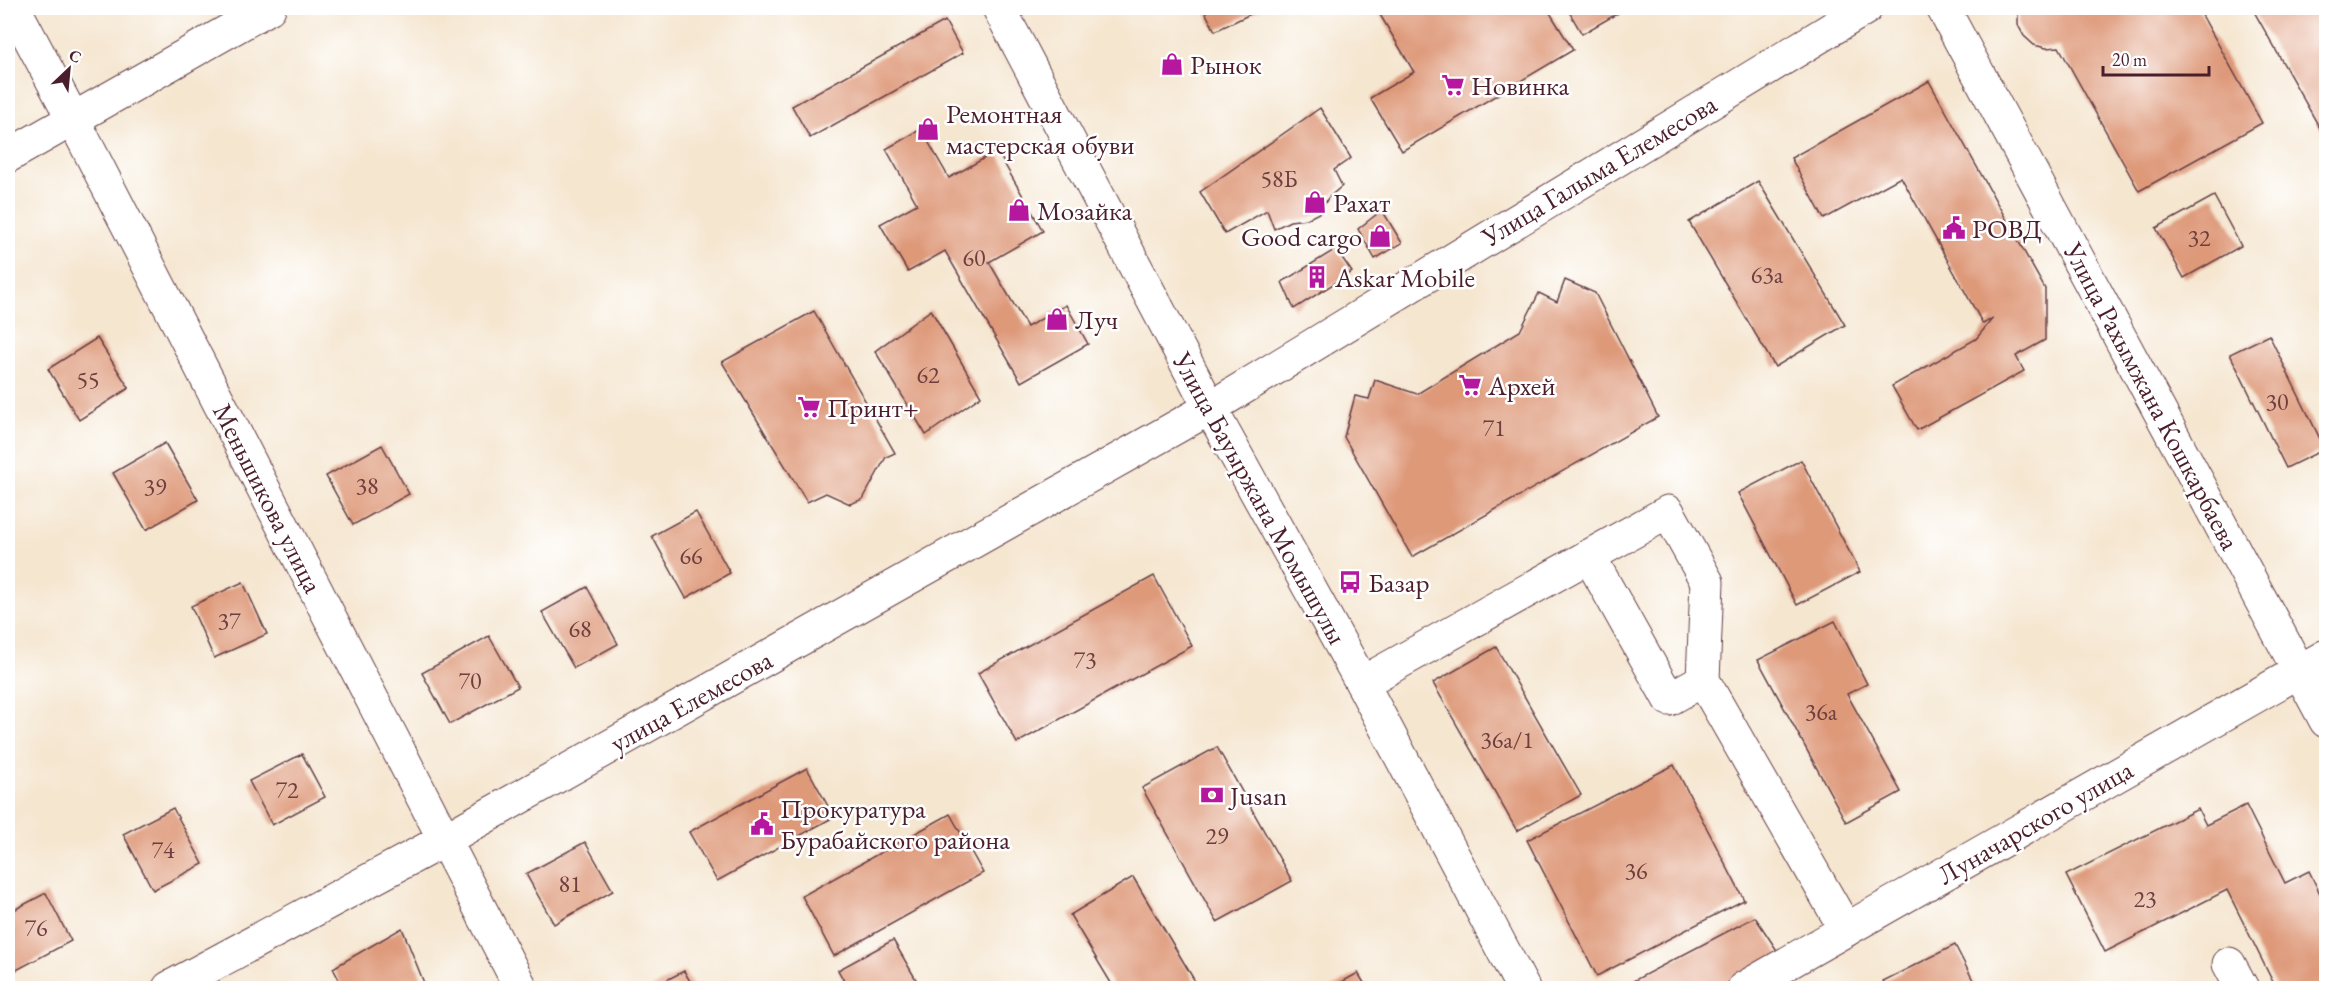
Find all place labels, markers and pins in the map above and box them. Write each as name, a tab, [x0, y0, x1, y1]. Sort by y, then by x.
place label: Рынок	[1190, 47, 1262, 82]
shop icon: Рынок	[1159, 51, 1185, 77]
place label: Новинка	[1471, 68, 1570, 103]
supermarket icon: Новинка	[1440, 72, 1466, 98]
place label: Ремонтная мастерская обуви	[946, 96, 1135, 162]
shop icon: Ремонтная мастерская обуви	[915, 116, 941, 142]
place label: Рахат	[1333, 185, 1390, 220]
shop icon: Рахат	[1302, 189, 1328, 215]
place label: Мозайка	[1037, 193, 1133, 228]
shop icon: Мозайка	[1006, 197, 1032, 223]
place label: РОВД	[1972, 211, 2042, 246]
public building icon: РОВД	[1941, 215, 1967, 241]
place label: Good cargo	[1241, 219, 1362, 254]
shop icon: Good cargo	[1367, 223, 1393, 249]
place label: Askar Mobile	[1334, 260, 1475, 295]
building icon: Askar Mobile	[1304, 264, 1330, 290]
place label: Луч	[1075, 302, 1118, 337]
shop icon: Луч	[1044, 306, 1070, 332]
place label: Архей	[1487, 368, 1555, 403]
supermarket icon: Архей	[1457, 372, 1483, 398]
place label: Принт+	[827, 390, 919, 425]
supermarket icon: Принт+	[796, 394, 822, 420]
place label: Базар	[1368, 565, 1429, 600]
bus stop icon: Базар	[1337, 569, 1363, 595]
place label: Jusan	[1228, 778, 1287, 813]
bank icon: Jusan	[1199, 782, 1225, 808]
place label: Прокуратура Бурабайского района	[780, 791, 1010, 857]
public building icon: Прокуратура Бурабайского района	[749, 811, 775, 837]

